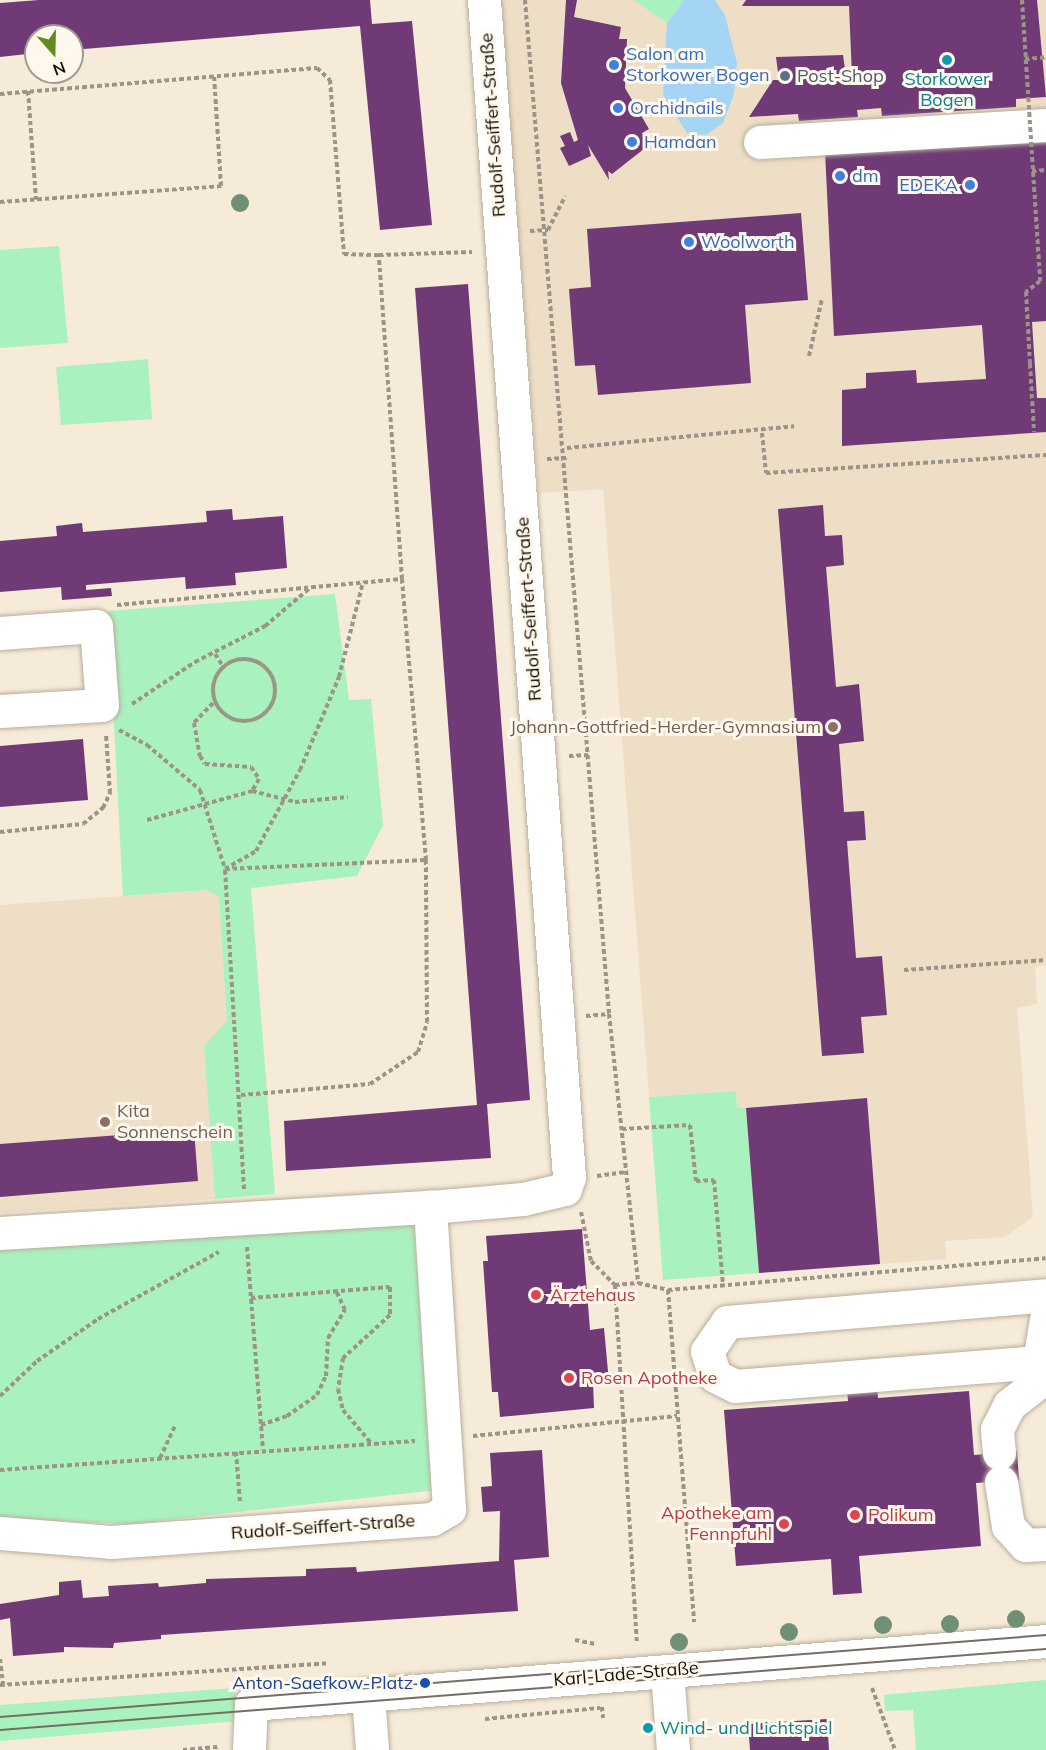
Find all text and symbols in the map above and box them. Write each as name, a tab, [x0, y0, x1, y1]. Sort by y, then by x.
north arrow	[24, 24, 84, 84]
street label: Rudolf-Seiffert-Straße	[476, 32, 510, 218]
place label: Salon am Storkower Bogen	[626, 44, 770, 86]
marker: Storkower Bogen	[940, 53, 954, 67]
text: N	[50, 58, 69, 81]
marker: Salon am Storkower Bogen	[607, 58, 621, 72]
place label: Post-Shop	[797, 65, 884, 87]
marker: Post-Shop	[778, 69, 792, 83]
place label: Storkower Bogen	[904, 69, 990, 112]
place label: Orchidnails	[630, 97, 724, 119]
marker: Orchidnails	[611, 101, 625, 115]
place label: Hamdan	[644, 131, 717, 153]
marker: Hamdan	[625, 135, 639, 149]
place label: dm	[852, 165, 879, 187]
marker: dm	[833, 169, 847, 183]
place label: EDEKA	[899, 174, 958, 196]
marker: EDEKA	[963, 178, 977, 192]
place label: Woolworth	[701, 231, 794, 253]
marker: Woolworth	[682, 235, 696, 249]
street label: Rudolf-Seiffert-Straße	[512, 516, 546, 702]
place label: Johann-Gottfried-Herder-Gymnasium	[510, 716, 821, 738]
marker: Johann-Gottfried-Herder-Gymnasium	[826, 720, 840, 734]
place label: Kita Sonnenschein	[117, 1101, 233, 1144]
marker: Kita Sonnenschein	[98, 1115, 112, 1129]
place label: Ärztehaus	[550, 1284, 636, 1306]
marker: Ärztehaus	[527, 1286, 545, 1304]
place label: Rosen Apotheke	[581, 1367, 717, 1389]
marker: Rosen Apotheke	[562, 1371, 576, 1385]
place label: Apotheke am Fennpfuhl	[661, 1503, 772, 1546]
place label: Polikum	[868, 1504, 934, 1526]
marker: Polikum	[846, 1506, 864, 1524]
street label: Rudolf-Seiffert-Straße	[230, 1510, 416, 1544]
marker: Apotheke am Fennpfuhl	[777, 1517, 791, 1531]
street label: Karl-Lade-Straße	[553, 1657, 699, 1691]
place label: Anton-Saefkow-Platz	[232, 1672, 413, 1694]
marker: Anton-Saefkow-Platz	[418, 1676, 432, 1690]
place label: Wind- und Lichtspiel	[660, 1717, 832, 1739]
marker: Wind- und Lichtspiel	[641, 1721, 655, 1735]

